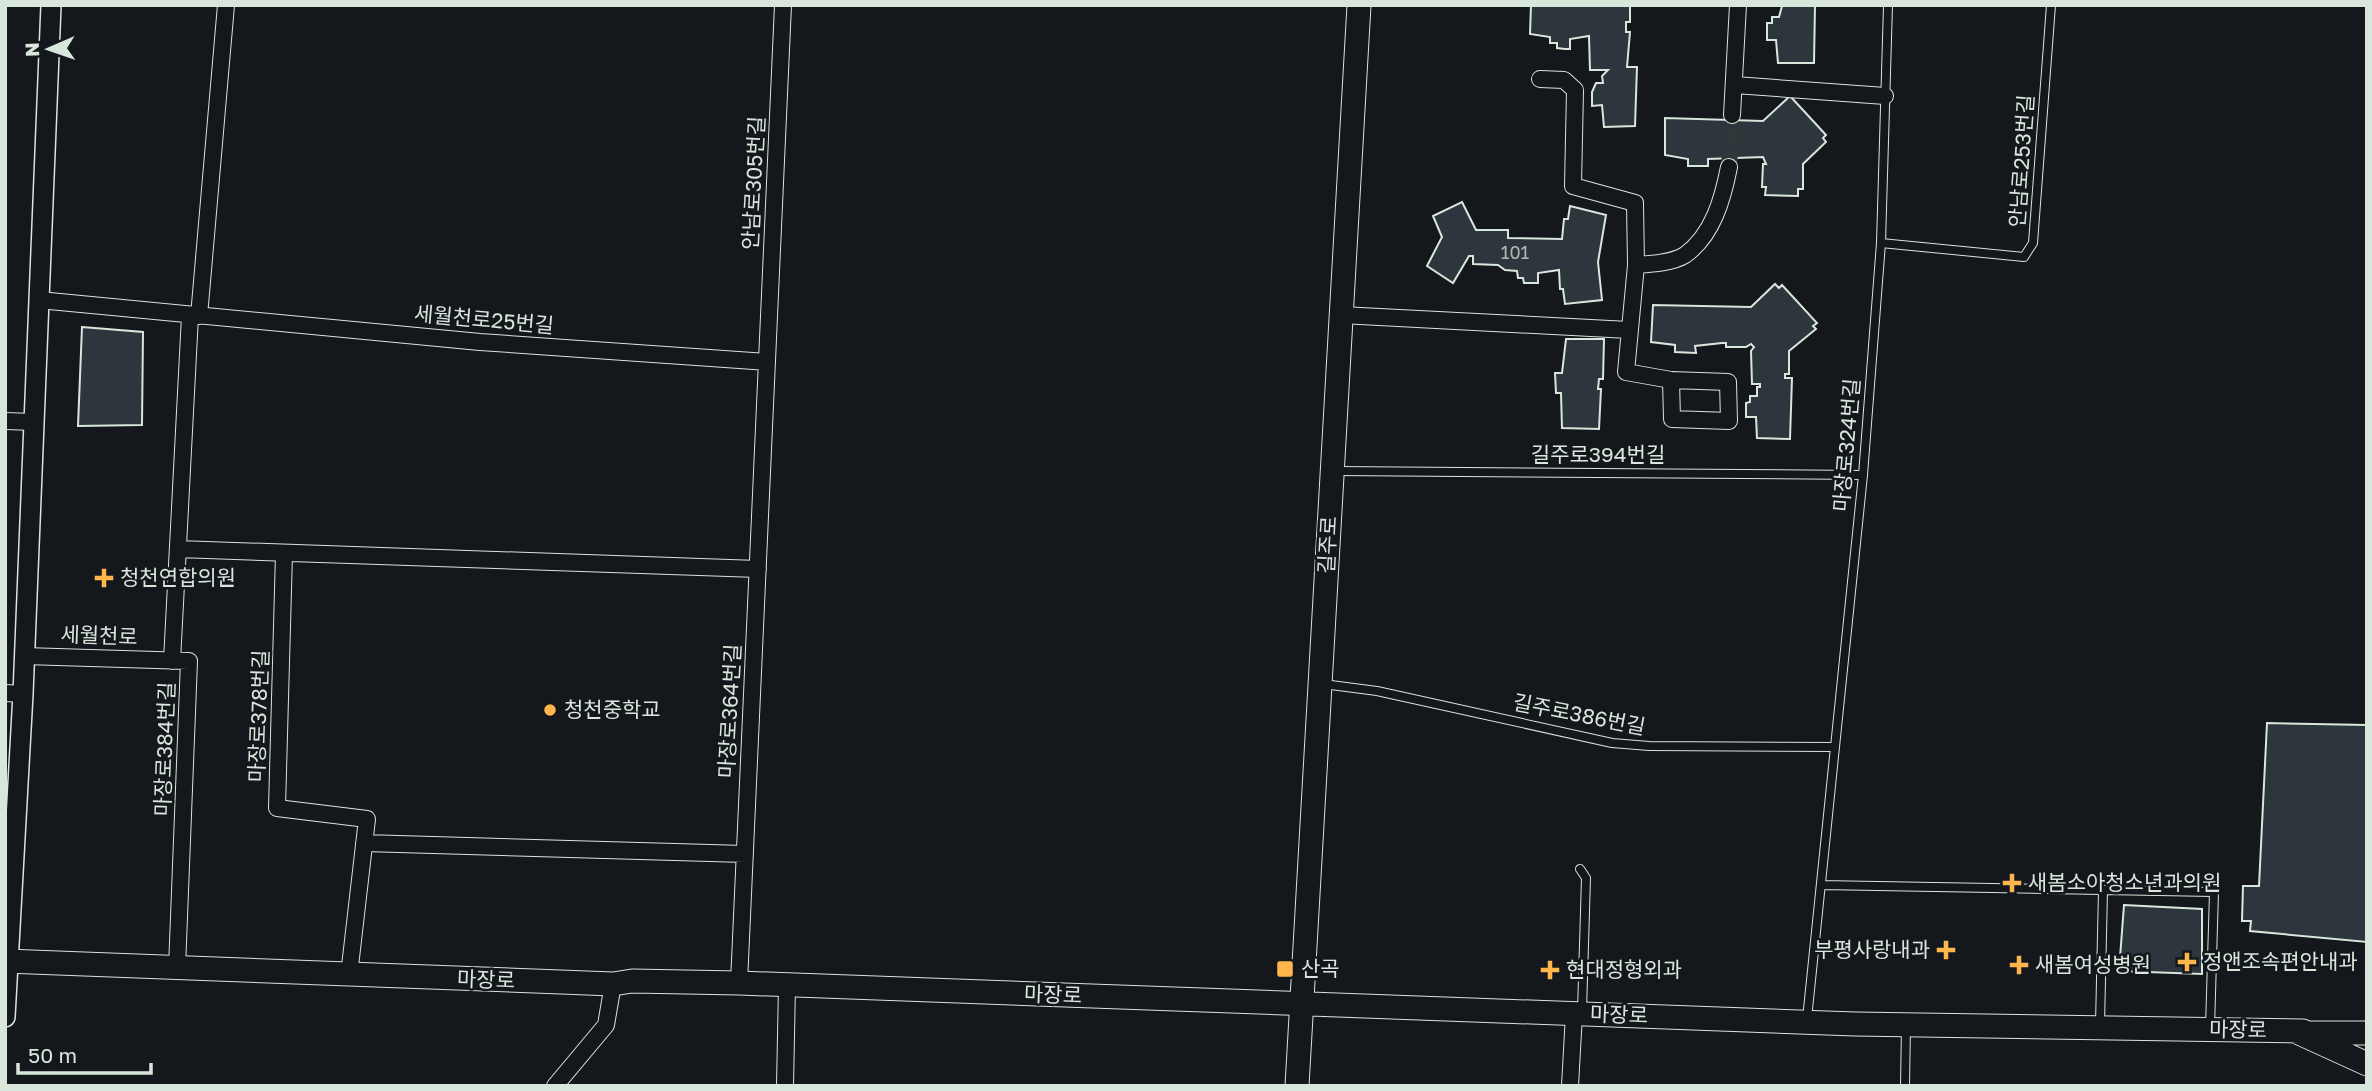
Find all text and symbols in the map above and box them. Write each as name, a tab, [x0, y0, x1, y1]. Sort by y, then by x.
north arrow	[14, 14, 84, 84]
text: N	[20, 42, 43, 57]
street label: 안남로253번길	[2003, 94, 2039, 228]
street label: 안남로305번길	[737, 115, 769, 251]
house number: 101	[1501, 241, 1530, 263]
street label: 세월천로25번길	[413, 300, 555, 338]
street label: 마장로324번길	[1827, 377, 1865, 513]
street label: 길주로394번길	[1531, 441, 1665, 467]
street label: 길주로	[1313, 515, 1342, 575]
place label: 청천연합의원	[120, 564, 236, 590]
marker: 청천연합의원	[94, 568, 114, 588]
street label: 세월천로	[60, 621, 138, 649]
street label: 마장로364번길	[713, 643, 746, 779]
street label: 마장로378번길	[243, 649, 273, 783]
street label: 마장로384번길	[149, 681, 179, 817]
street label: 길주로386번길	[1511, 688, 1648, 740]
place label: 청천중학교	[564, 696, 661, 722]
marker: 청천중학교	[542, 702, 558, 718]
place label: 새봄소아청소년과의원	[2028, 869, 2221, 895]
marker: 새봄소아청소년과의원	[2002, 873, 2022, 893]
place label: 부평사랑내과	[1814, 936, 1930, 962]
marker: 부평사랑내과	[1936, 940, 1956, 960]
place label: 정앤조속편안내과	[2203, 948, 2358, 974]
place label: 새봄여성병원	[2035, 951, 2151, 977]
marker: 정앤조속편안내과	[2177, 952, 2197, 972]
place label: 산곡	[1301, 955, 1340, 981]
marker: 새봄여성병원	[2009, 955, 2029, 975]
place label: 현대정형외과	[1566, 956, 1682, 982]
marker: 산곡	[1275, 959, 1295, 979]
marker: 현대정형외과	[1540, 960, 1560, 980]
street label: 마장로	[457, 965, 515, 993]
street label: 마장로	[1024, 980, 1082, 1008]
street label: 마장로	[1590, 1000, 1648, 1028]
street label: 마장로	[2209, 1015, 2267, 1043]
scale bar	[18, 1032, 150, 1076]
text: 50 m	[28, 1042, 77, 1068]

